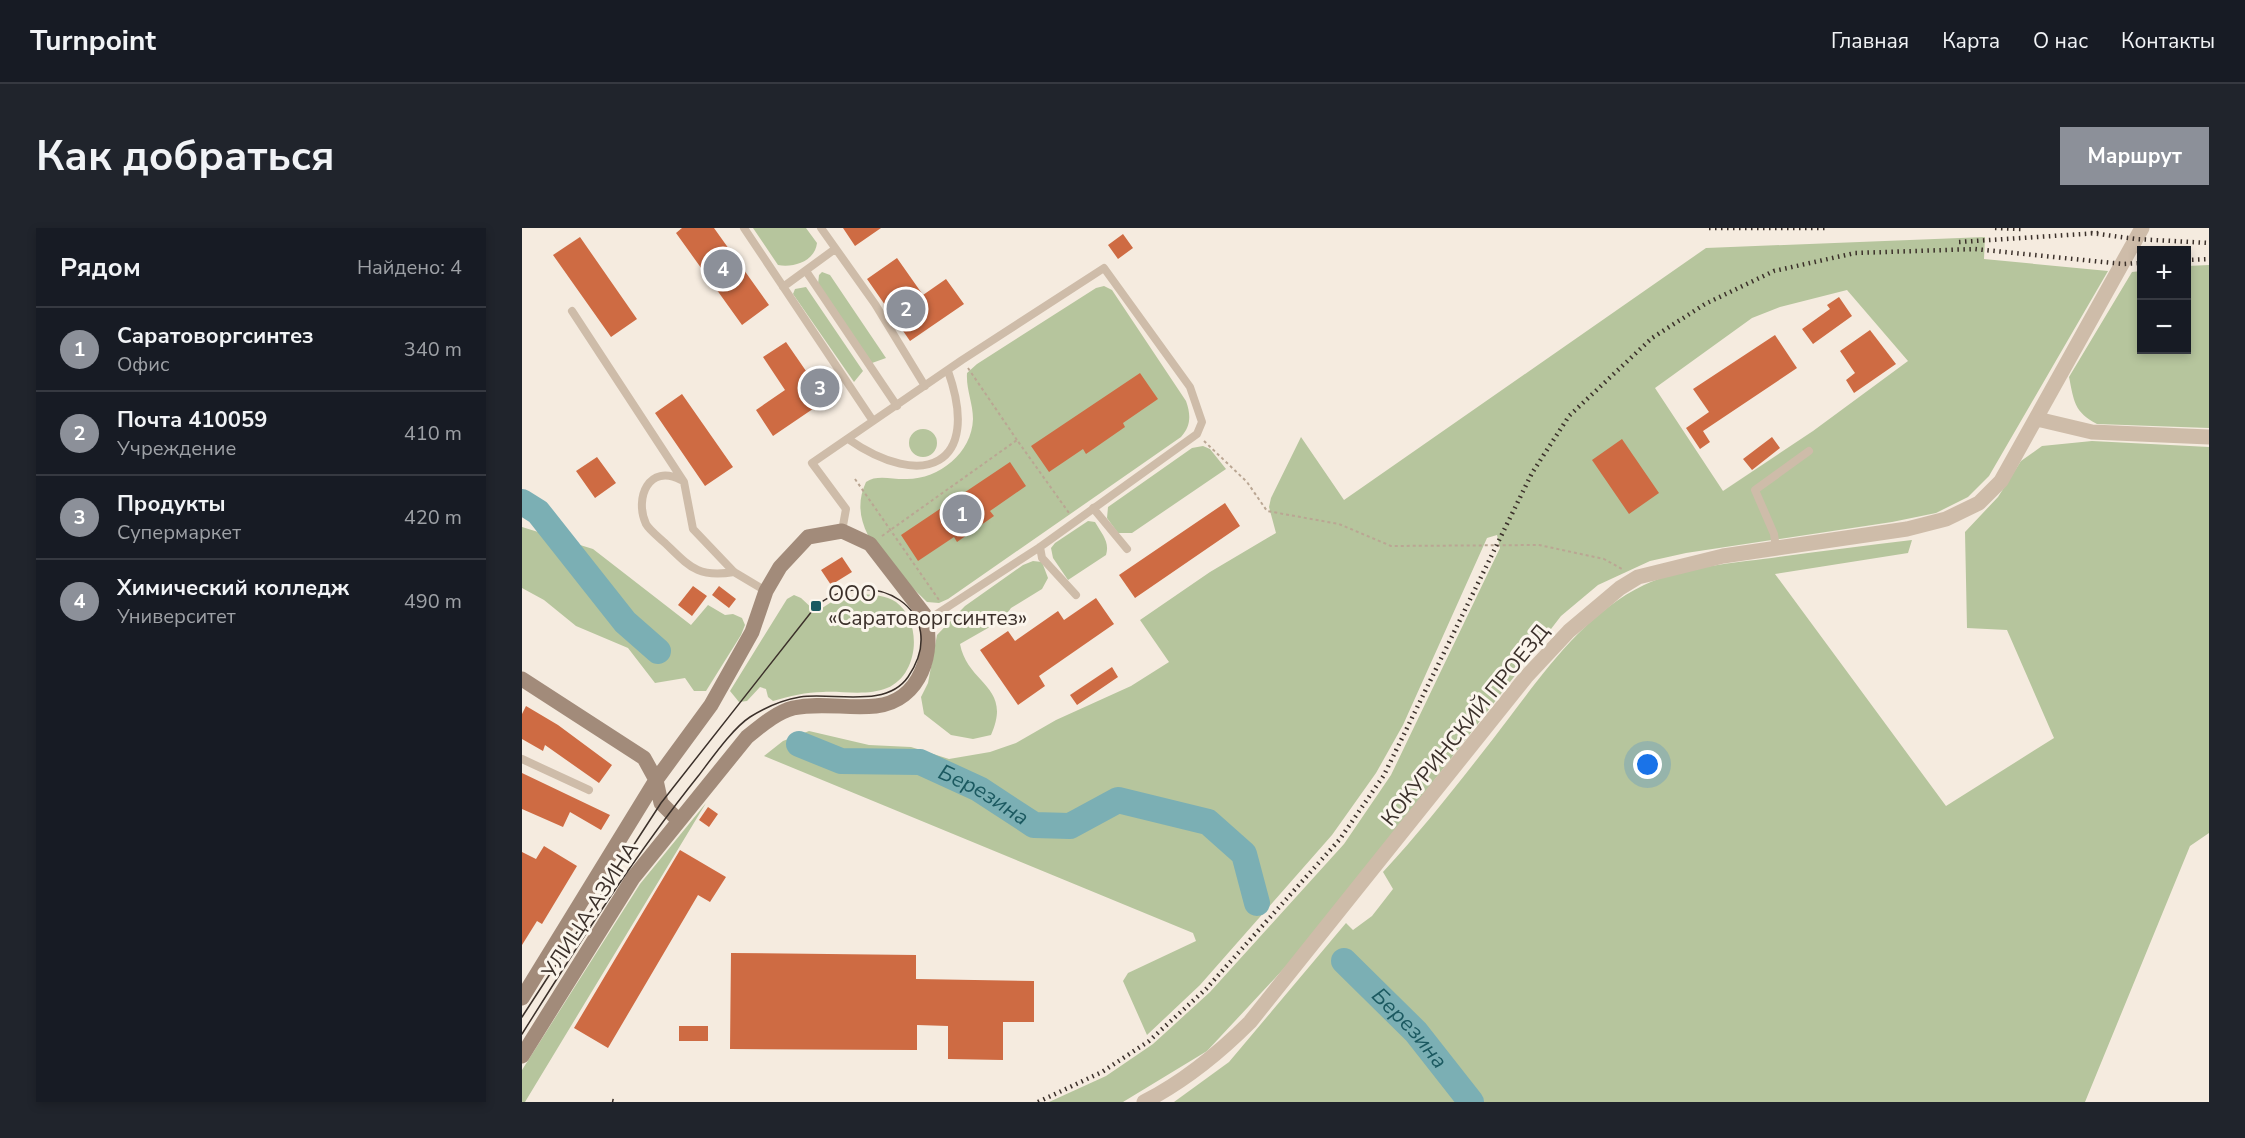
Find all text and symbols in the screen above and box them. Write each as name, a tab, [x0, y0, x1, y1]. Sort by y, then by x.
text: Turnpoint	[30, 22, 156, 60]
text: Главная	[1831, 27, 1909, 55]
text: Карта	[1942, 27, 2000, 55]
text: О нас	[2033, 27, 2088, 55]
text: Контакты	[2121, 27, 2215, 55]
button: Маршрут	[2060, 127, 2209, 185]
text: Как добраться	[36, 128, 335, 185]
pin: 4	[704, 246, 742, 291]
map controls	[2137, 246, 2191, 354]
button: +	[2137, 246, 2191, 300]
text: Рядом	[60, 250, 141, 285]
text: Найдено: 4	[357, 254, 462, 281]
pin: 2	[886, 286, 926, 332]
button: −	[2137, 300, 2191, 354]
text: Саратоворгсинтез	[117, 321, 314, 351]
text: 1	[74, 336, 86, 363]
text: 340 m	[404, 336, 462, 363]
text: Офис	[117, 351, 169, 378]
pin: 3	[800, 366, 840, 410]
text: Почта 410059	[117, 405, 267, 435]
text: 2	[74, 420, 86, 447]
text: 410 m	[404, 420, 462, 447]
text: Учреждение	[117, 435, 236, 462]
text: Продукты	[117, 489, 226, 519]
pin: 1	[942, 492, 982, 536]
text: 3	[74, 504, 86, 531]
text: 420 m	[404, 504, 462, 531]
text: Супермаркет	[117, 519, 241, 546]
text: Химический колледж	[117, 573, 349, 603]
place label: ООО «Саратоворгсинтез»	[828, 580, 1027, 632]
text: 4	[74, 588, 86, 615]
text: 490 m	[404, 588, 462, 615]
marker: ООО «Саратоворгсинтез»	[809, 599, 823, 613]
text: Университет	[117, 603, 236, 630]
street label: КОКУРИНСКИЙ ПРОЕЗД	[1375, 618, 1555, 832]
your location	[1633, 750, 1662, 779]
water label: Березина	[933, 757, 1035, 833]
street label: УЛИЦА АЗИНА	[535, 836, 645, 985]
water label: Березина	[1365, 981, 1454, 1075]

